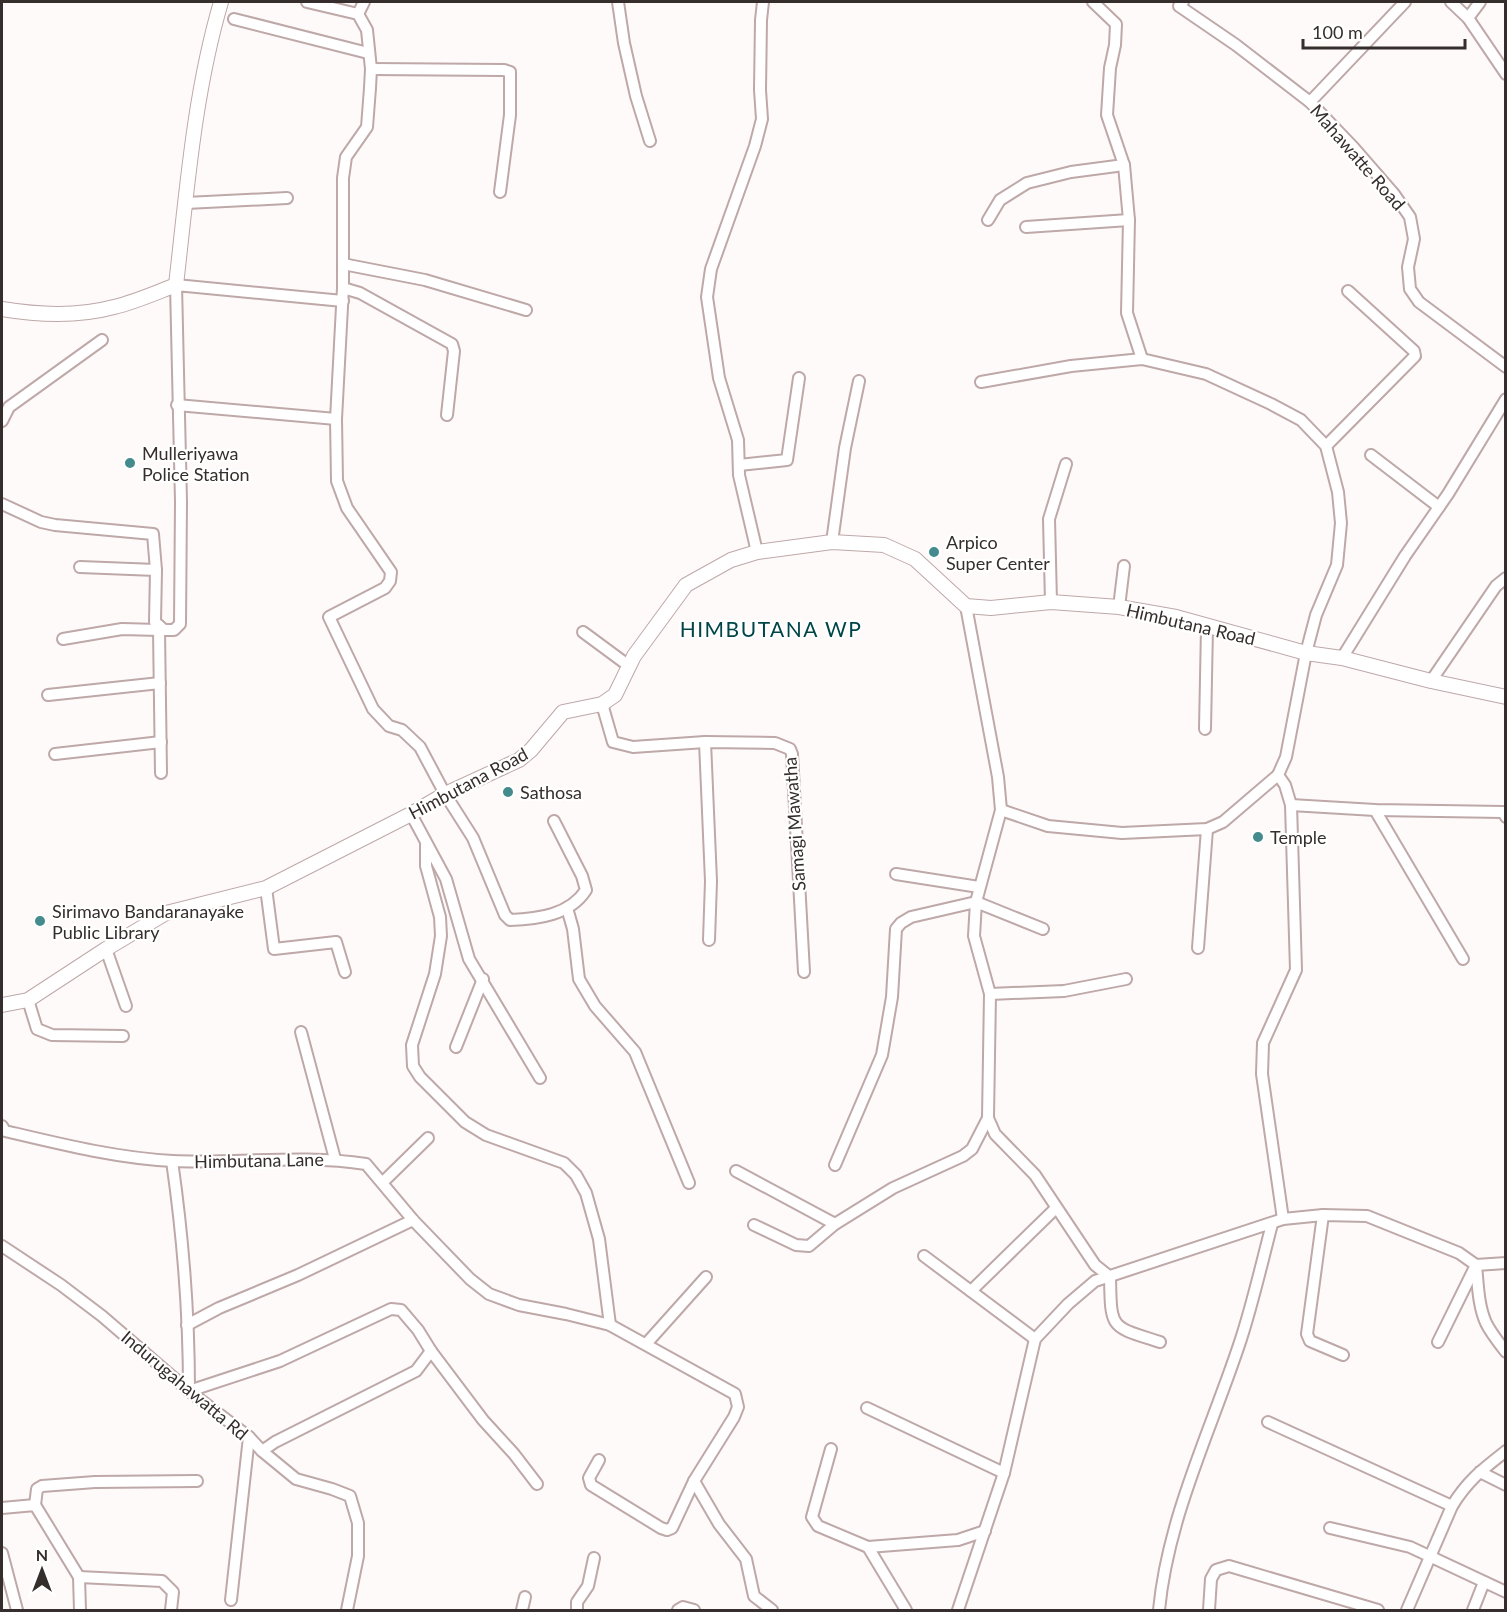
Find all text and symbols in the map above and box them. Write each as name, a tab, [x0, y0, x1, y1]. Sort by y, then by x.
scale bar	[1303, 12, 1465, 50]
text: 100 m	[1312, 21, 1363, 43]
street label: Mahawatte Road	[1306, 99, 1410, 215]
place label: Mulleriyawa Police Station	[142, 442, 250, 485]
marker: Mulleriyawa Police Station	[123, 456, 137, 470]
place label: Arpico Super Center	[946, 531, 1050, 574]
marker: Arpico Super Center	[927, 545, 941, 559]
street label: Himbutana Road	[1124, 598, 1258, 650]
district label: HIMBUTANA WP	[680, 616, 862, 641]
street label: Himbutana Road	[405, 742, 531, 824]
street label: Samagi Mawatha	[778, 756, 810, 892]
place label: Sathosa	[520, 781, 582, 803]
marker: Sathosa	[501, 785, 515, 799]
place label: Temple	[1270, 826, 1327, 848]
marker: Temple	[1251, 830, 1265, 844]
place label: Sirimavo Bandaranayake Public Library	[52, 900, 244, 943]
marker: Sirimavo Bandaranayake Public Library	[33, 914, 47, 928]
street label: Himbutana Lane	[194, 1148, 324, 1172]
street label: Indurugahawatta Rd	[117, 1326, 253, 1444]
north arrow	[12, 1540, 72, 1600]
text: N	[36, 1545, 48, 1564]

